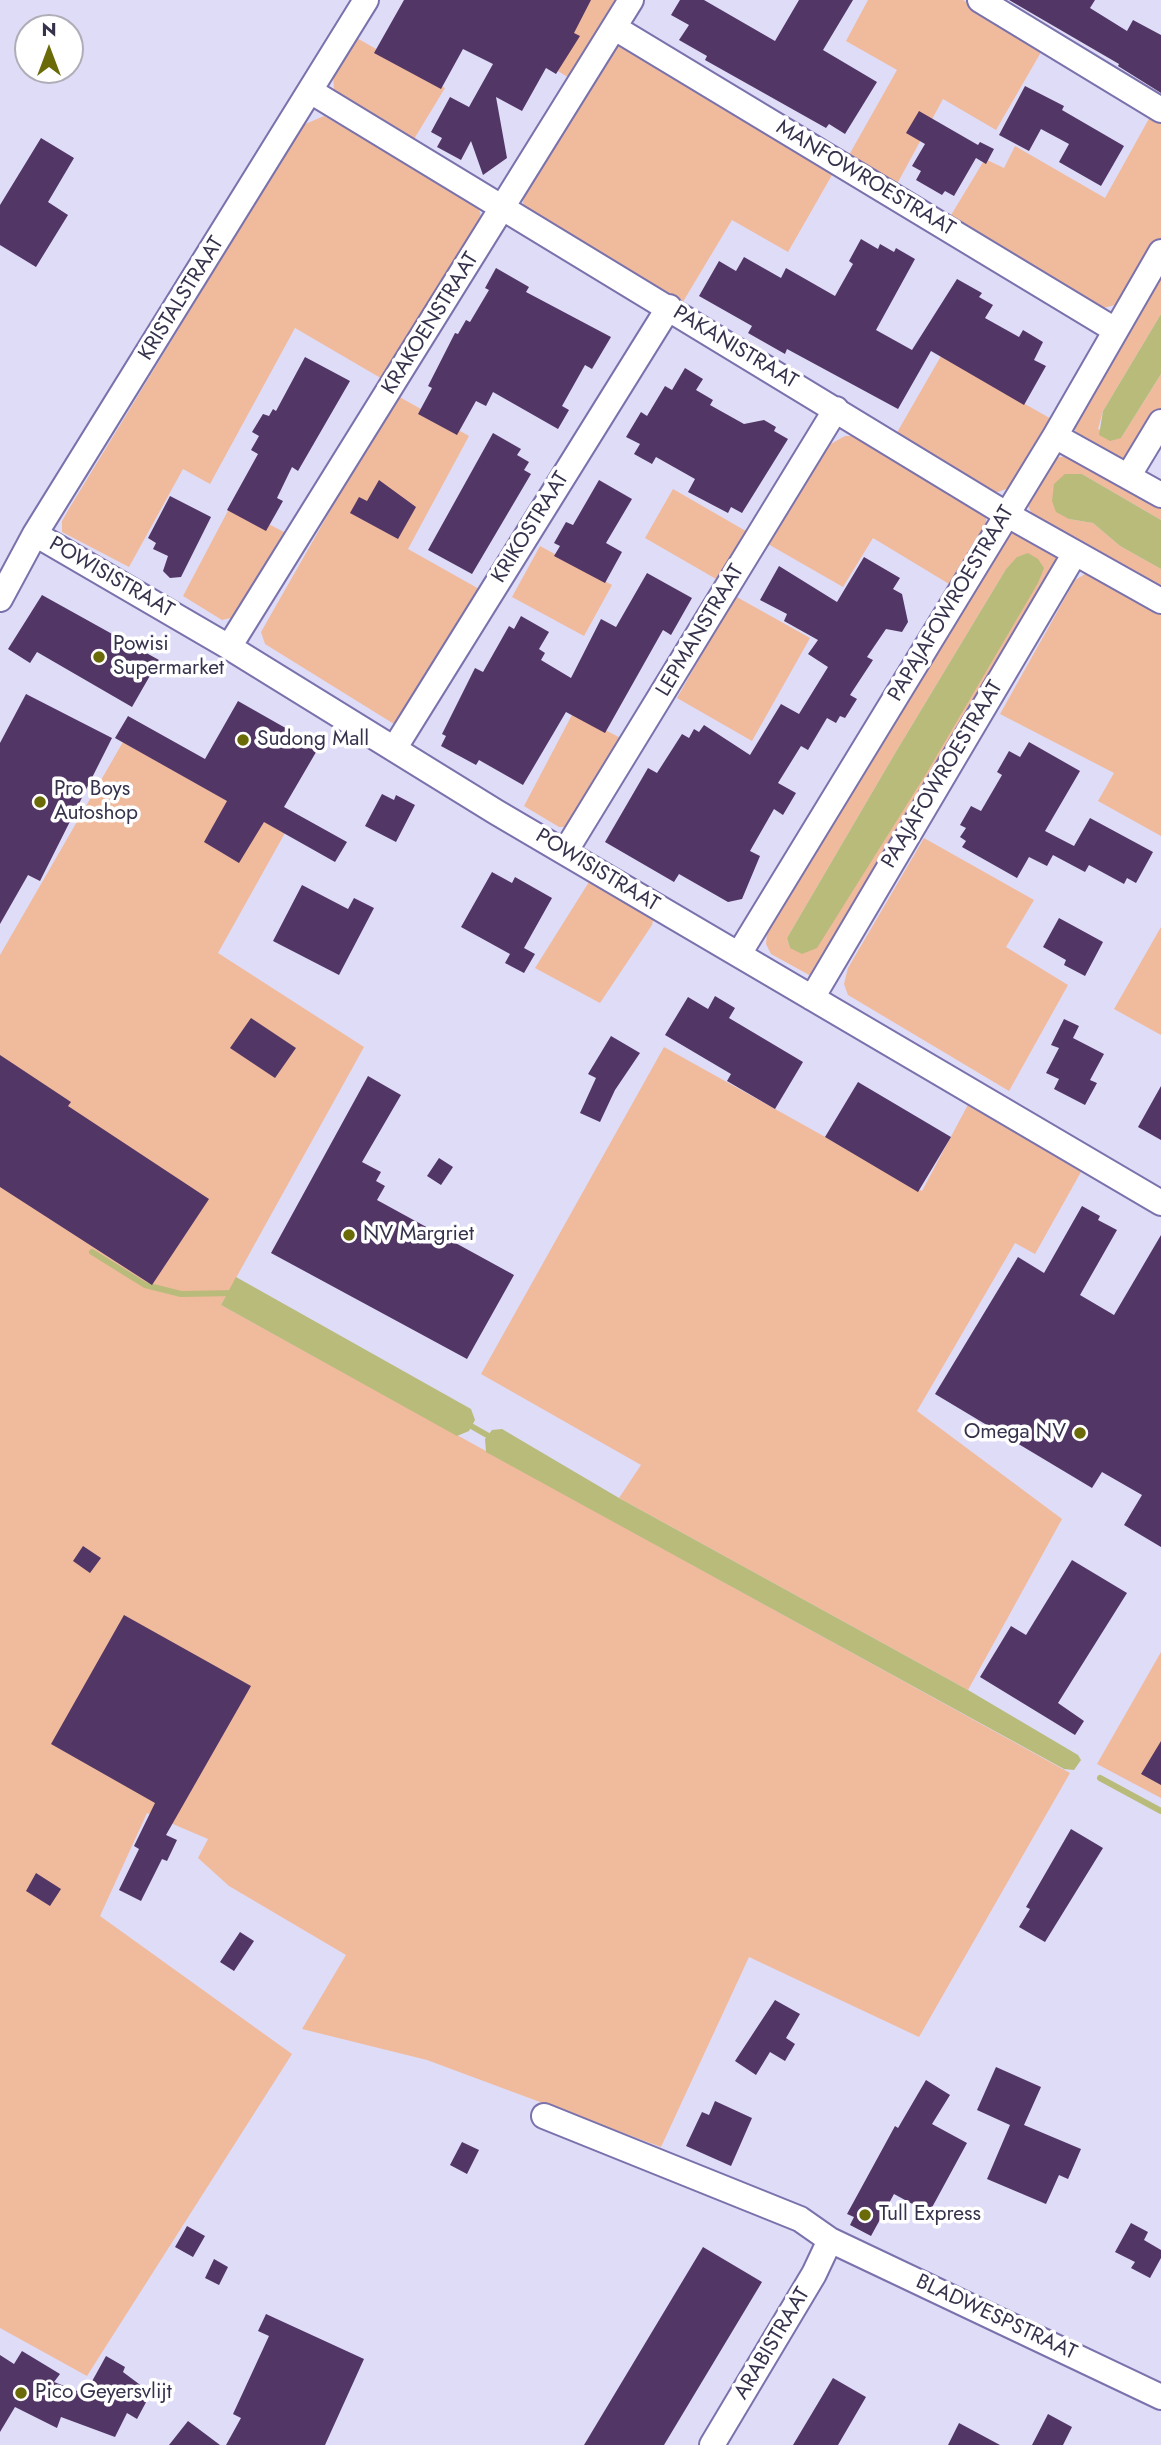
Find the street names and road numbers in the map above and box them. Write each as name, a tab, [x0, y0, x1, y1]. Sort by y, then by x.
street label: MANFOWROESTRAAT	[771, 116, 959, 242]
street label: KRISTALSTRAAT	[134, 233, 230, 365]
street label: KRAKOENSTRAAT	[377, 248, 485, 400]
street label: PAKANISTRAAT	[668, 301, 802, 395]
street label: KRIKOSTRAAT	[487, 468, 575, 588]
street label: PAPAJAFOWROESTRAAT	[884, 502, 1020, 706]
street label: POWISISTRAAT	[44, 532, 178, 624]
street label: LEPMANSTRAAT	[652, 561, 750, 701]
street label: PAAJAFOWROESTRAAT	[877, 677, 1009, 873]
street label: POWISISTRAAT	[531, 824, 663, 918]
street label: BLADWESPSTRAAT	[912, 2270, 1080, 2366]
street label: ARABISTRAAT	[730, 2284, 816, 2404]

